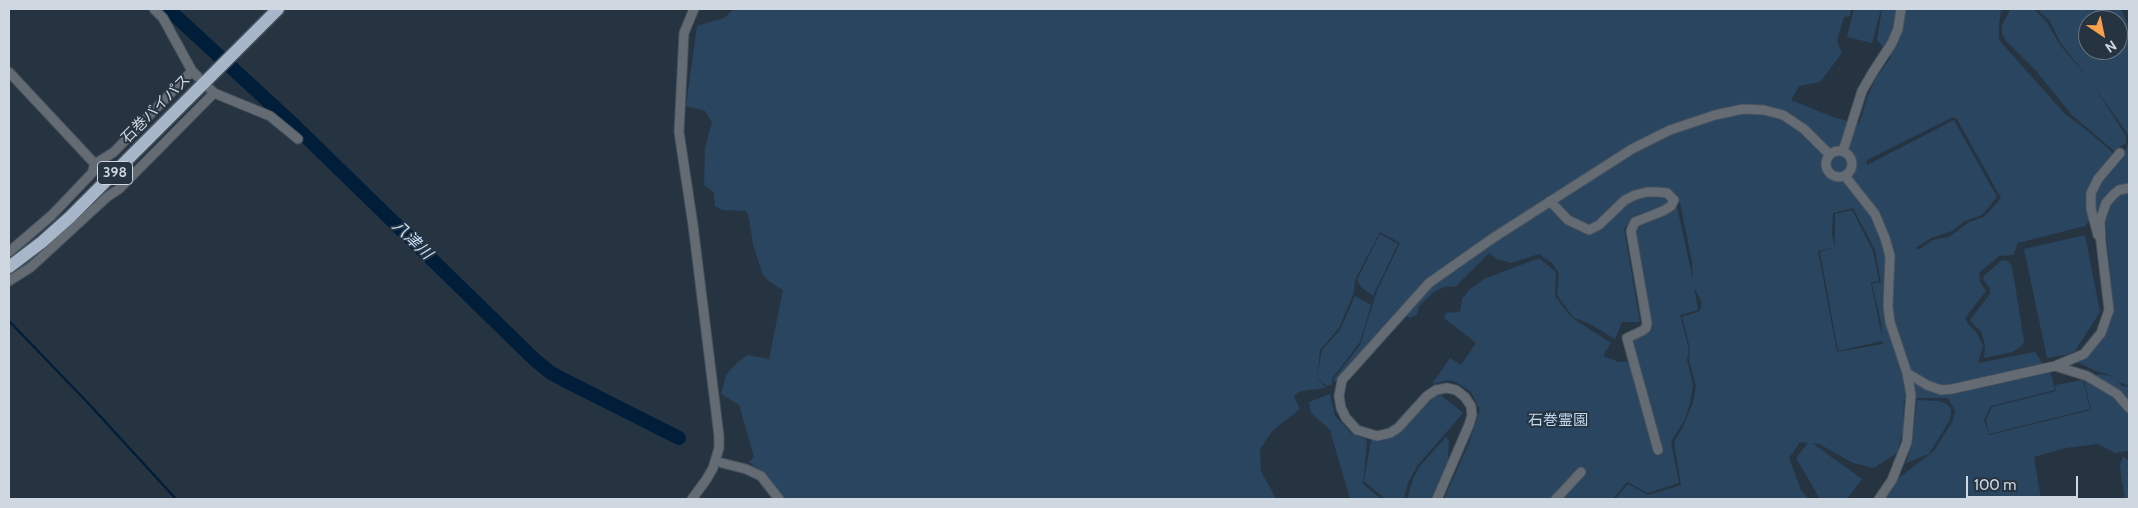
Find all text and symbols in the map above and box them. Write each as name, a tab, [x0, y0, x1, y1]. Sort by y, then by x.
north arrow	[2078, 10, 2128, 60]
text: N	[2102, 36, 2120, 57]
street label: 石巻バイパス	[118, 71, 194, 147]
road number: 398	[98, 162, 132, 184]
water label: 八津川	[388, 216, 436, 264]
park label: 石巻霊園	[1528, 412, 1588, 430]
scale bar	[1968, 466, 2080, 498]
text: 100 m	[1974, 476, 2016, 494]

